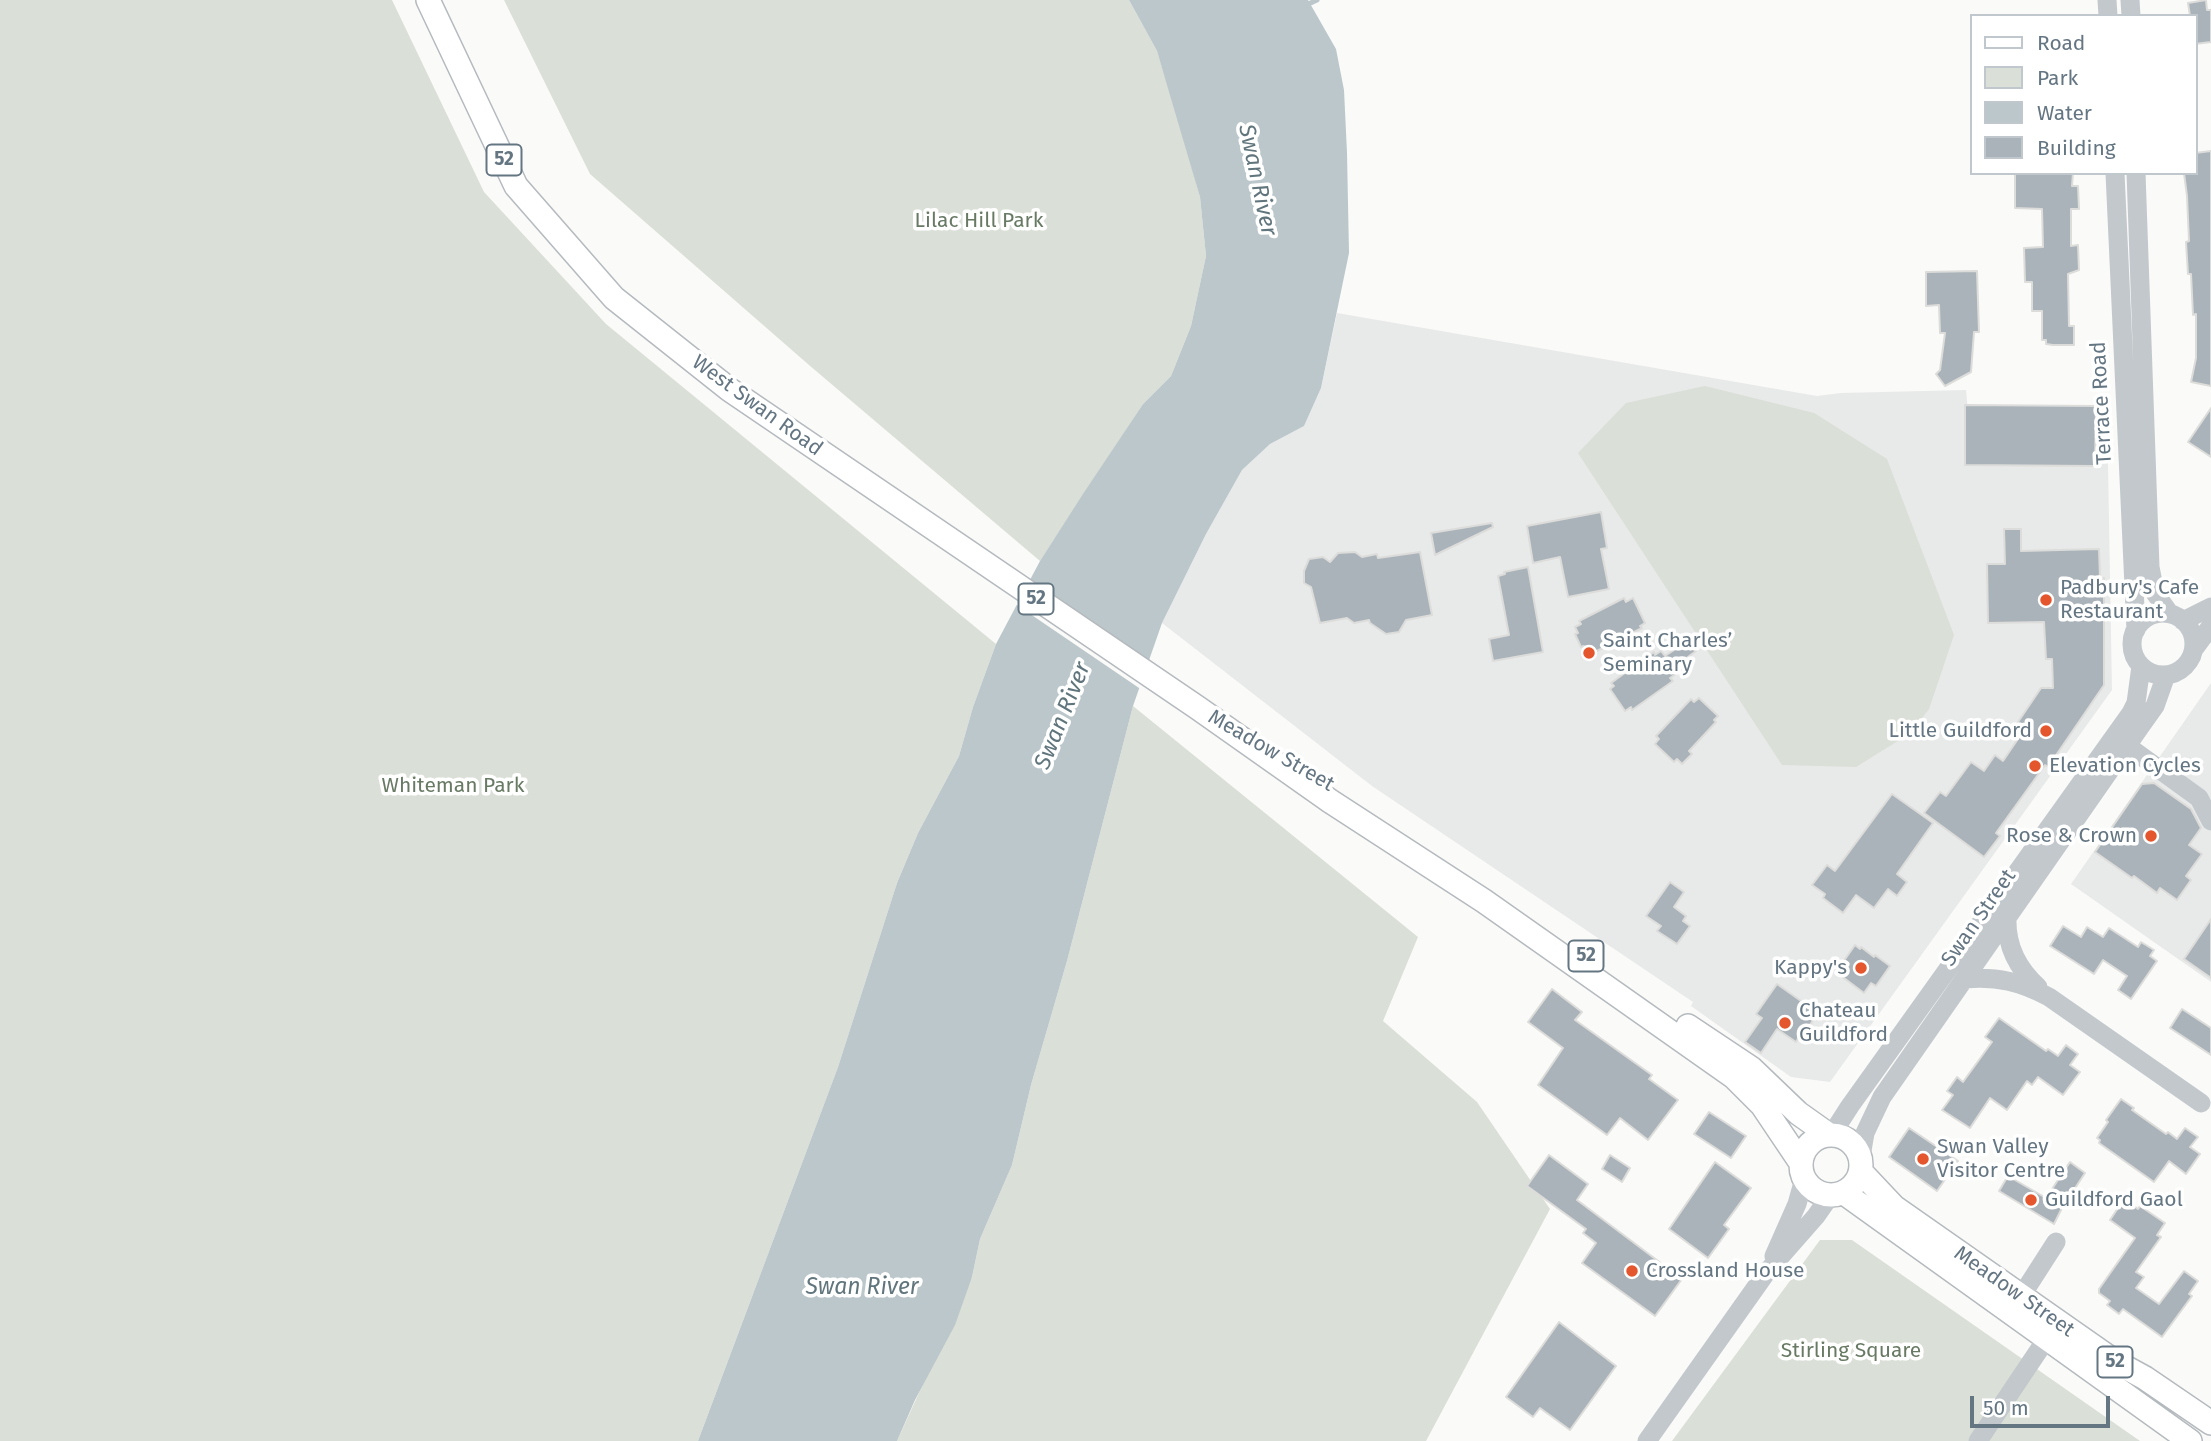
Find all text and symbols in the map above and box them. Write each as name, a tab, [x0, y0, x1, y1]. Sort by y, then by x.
legend	[1969, 14, 2197, 175]
text: Road	[2037, 30, 2085, 56]
text: Park	[2037, 65, 2078, 91]
text: Water	[2037, 100, 2092, 126]
water label: Swan River	[1232, 122, 1282, 238]
text: Building	[2037, 135, 2116, 161]
road number: 52	[486, 144, 522, 176]
park label: Lilac Hill Park	[915, 208, 1043, 234]
street label: Terrace Road	[2086, 341, 2118, 465]
street label: West Swan Road	[687, 350, 827, 462]
place label: Padbury's Cafe Restaurant	[2060, 575, 2199, 625]
road number: 52	[1018, 584, 1054, 614]
marker: Padbury's Cafe Restaurant	[2038, 592, 2054, 608]
place label: Saint Charles’ Seminary	[1603, 628, 1732, 678]
marker: Saint Charles’ Seminary	[1581, 645, 1597, 661]
water label: Swan River	[1029, 658, 1097, 774]
street label: Meadow Street	[1203, 705, 1339, 797]
place label: Little Guildford	[1888, 718, 2032, 744]
marker: Little Guildford	[2038, 723, 2054, 739]
place label: Elevation Cycles	[2049, 753, 2201, 779]
marker: Elevation Cycles	[2027, 758, 2043, 774]
park label: Whiteman Park	[382, 773, 524, 799]
place label: Rose & Crown	[2006, 823, 2137, 849]
marker: Rose & Crown	[2143, 828, 2159, 844]
street label: Swan Street	[1936, 865, 2022, 971]
road number: 52	[1568, 940, 1604, 972]
place label: Kappy's	[1774, 955, 1847, 981]
marker: Kappy's	[1853, 960, 1869, 976]
place label: Chateau Guildford	[1799, 998, 1888, 1048]
marker: Chateau Guildford	[1777, 1015, 1793, 1031]
place label: Swan Valley Visitor Centre	[1937, 1134, 2065, 1184]
marker: Swan Valley Visitor Centre	[1915, 1151, 1931, 1167]
place label: Guildford Gaol	[2045, 1187, 2183, 1213]
marker: Guildford Gaol	[2023, 1192, 2039, 1208]
street label: Meadow Street	[1949, 1241, 2079, 1343]
place label: Crossland House	[1646, 1258, 1805, 1284]
marker: Crossland House	[1624, 1263, 1640, 1279]
water label: Swan River	[805, 1274, 919, 1302]
park label: Stirling Square	[1781, 1338, 1921, 1364]
road number: 52	[2098, 1346, 2132, 1378]
scale bar	[1973, 1382, 2113, 1426]
text: 50 m	[1983, 1395, 2029, 1421]

